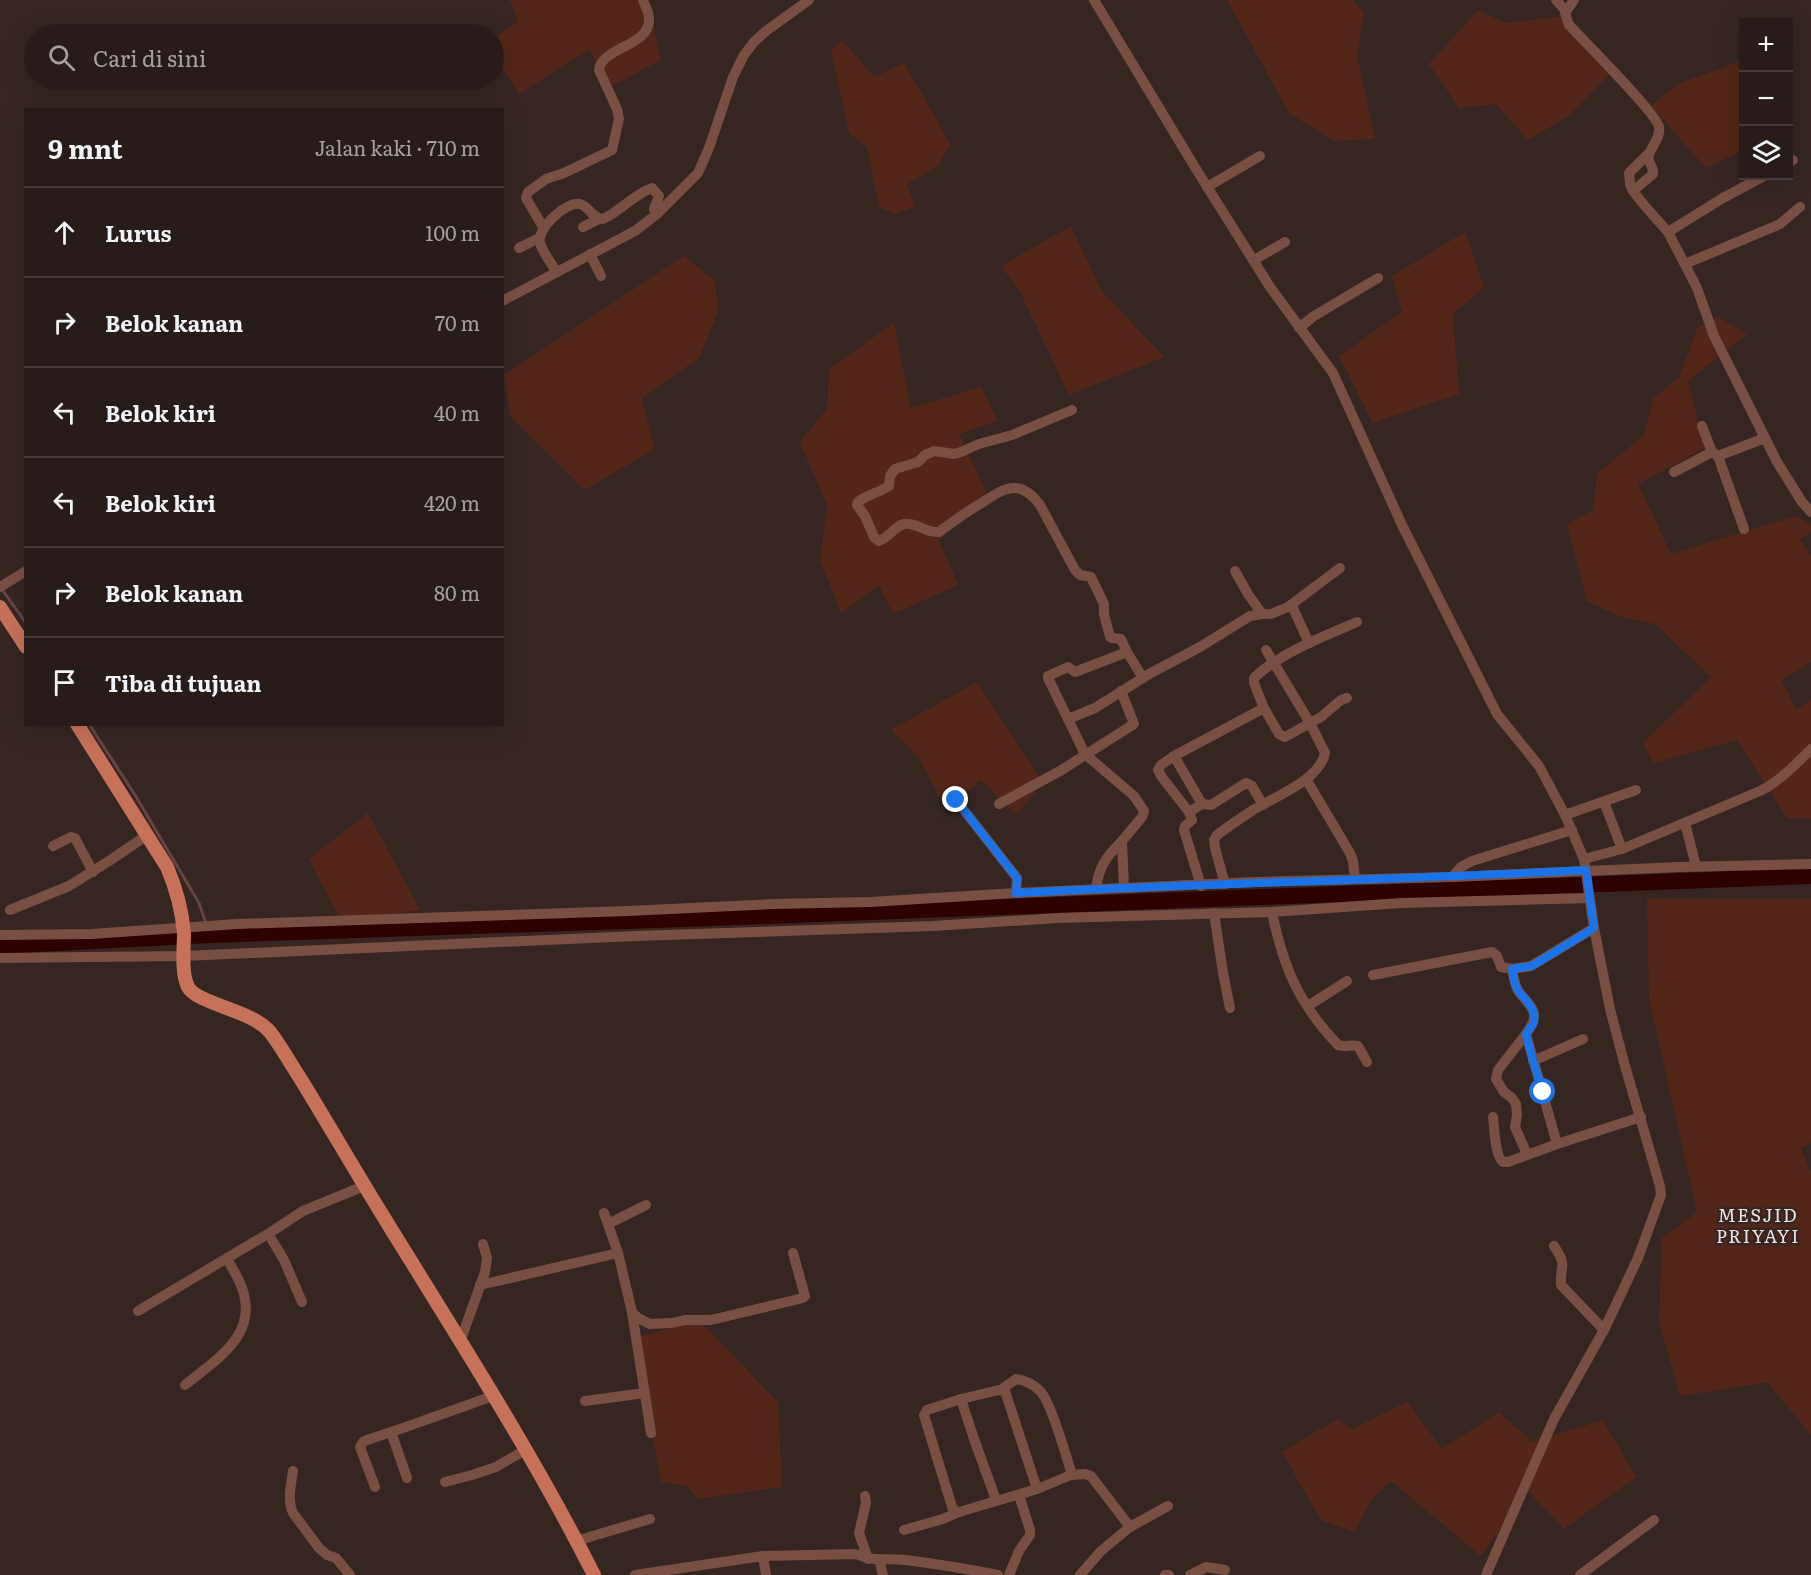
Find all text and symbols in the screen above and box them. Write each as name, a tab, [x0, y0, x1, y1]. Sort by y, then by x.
map controls	[1739, 18, 1793, 180]
button: +	[1739, 18, 1793, 72]
search box	[24, 24, 504, 90]
icon: search	[45, 41, 78, 74]
text: Cari di sini	[93, 41, 206, 74]
button: −	[1739, 72, 1793, 126]
button: layers	[1739, 126, 1793, 180]
text: 9 mnt	[48, 128, 123, 167]
text: Jalan kaki · 710 m	[315, 132, 480, 162]
icon: ahead	[48, 216, 81, 249]
text: Lurus	[105, 216, 172, 249]
text: 100 m	[425, 217, 480, 247]
icon: right	[48, 306, 81, 339]
text: Belok kanan	[105, 306, 243, 339]
text: 70 m	[435, 307, 480, 337]
icon: left	[48, 396, 81, 429]
text: Belok kiri	[105, 396, 216, 429]
text: 40 m	[434, 397, 480, 427]
icon: left	[48, 486, 81, 519]
text: Belok kiri	[105, 486, 216, 519]
text: 420 m	[424, 487, 480, 517]
icon: right	[48, 576, 81, 609]
text: Belok kanan	[105, 576, 243, 609]
text: 80 m	[434, 577, 480, 607]
icon: arrive	[48, 666, 81, 699]
text: Tiba di tujuan	[105, 666, 261, 699]
route end	[942, 786, 968, 812]
route start	[1529, 1078, 1555, 1104]
district label: MESJID PRIYAYI	[1716, 1201, 1800, 1249]

